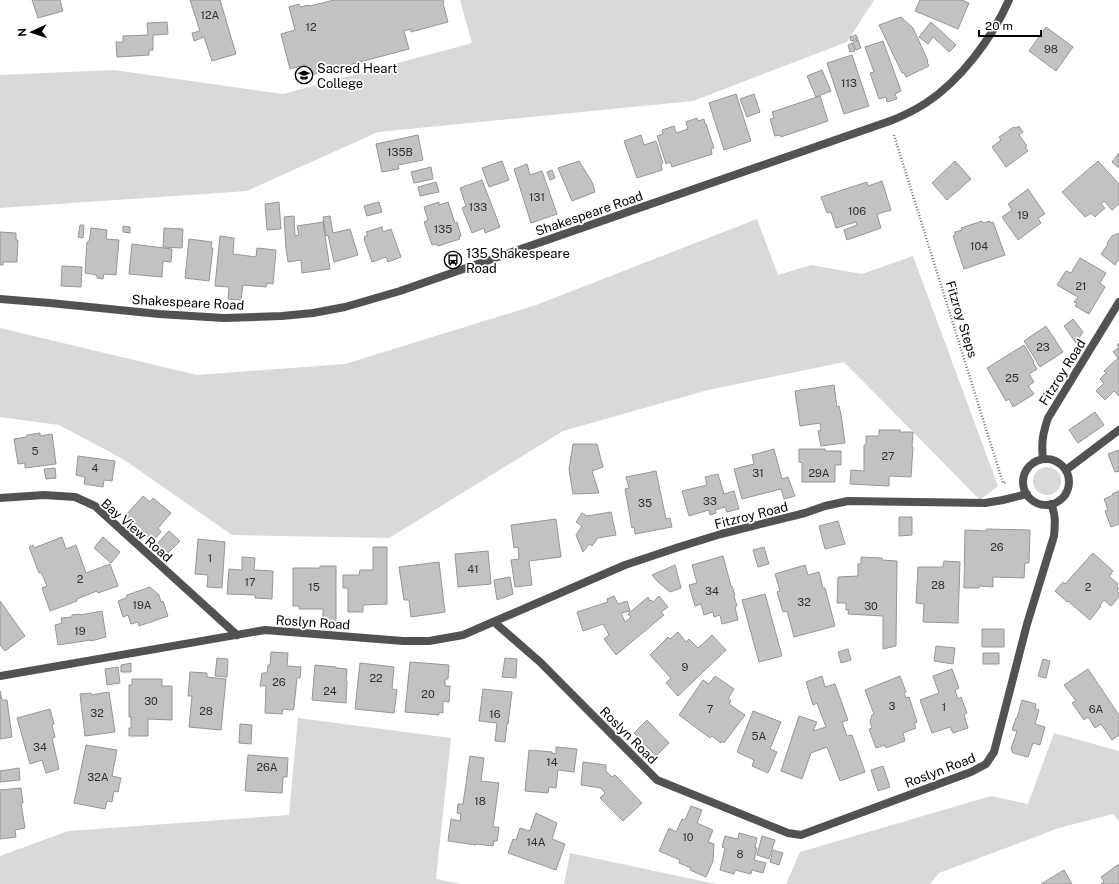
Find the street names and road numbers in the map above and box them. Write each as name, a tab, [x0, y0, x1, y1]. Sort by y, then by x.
street label: Shakespeare Road	[533, 188, 645, 239]
street label: Fitzroy Steps	[943, 279, 980, 359]
street label: Shakespeare Road	[131, 292, 245, 313]
street label: Fitzroy Road	[1036, 336, 1089, 408]
street label: Bay View Road	[98, 496, 175, 565]
street label: Fitzroy Road	[713, 499, 789, 532]
street label: Roslyn Road	[275, 612, 351, 633]
street label: Roslyn Road	[597, 704, 660, 767]
street label: Roslyn Road	[903, 750, 978, 791]

